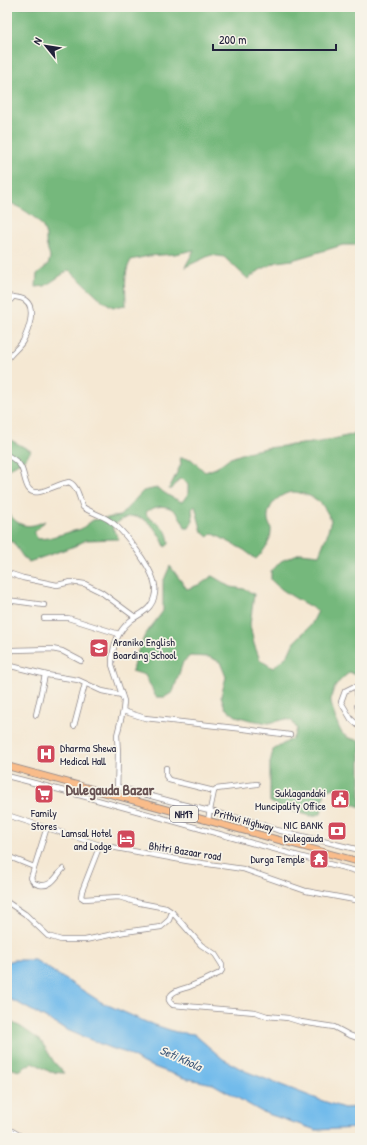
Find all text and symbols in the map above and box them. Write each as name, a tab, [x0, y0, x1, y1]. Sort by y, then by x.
north arrow	[26, 26, 66, 66]
scale bar	[213, 26, 336, 52]
text: 200 m	[219, 31, 246, 48]
text: N	[30, 35, 45, 47]
place label: Araniko English Boarding School	[113, 635, 177, 662]
school or university icon: Araniko English Boarding School	[88, 637, 110, 659]
place label: Dharma Shewa Medical Hall	[60, 741, 117, 768]
hospital icon: Dharma Shewa Medical Hall	[35, 743, 57, 765]
district label: Dulegauda Bazar	[66, 779, 154, 801]
supermarket icon: Family Stores	[33, 783, 55, 805]
place label: Suklagandaki Muncipality Office	[255, 786, 327, 813]
public building icon: Suklagandaki Muncipality Office	[329, 788, 351, 810]
street label: Prithvi Highway	[213, 805, 276, 835]
place label: Family Stores	[30, 806, 57, 833]
road number: NH17	[170, 806, 198, 822]
place label: NIC BANK Dulegauda	[283, 818, 324, 845]
bank icon: NIC BANK Dulegauda	[326, 820, 348, 842]
place label: Lamsal Hotel and Lodge	[61, 826, 113, 853]
hotel icon: Lamsal Hotel and Lodge	[115, 828, 137, 850]
street label: Bhitri Bazaar road	[148, 838, 223, 864]
temple icon: Durga Temple	[308, 848, 330, 870]
place label: Durga Temple	[250, 852, 306, 866]
water label: Seti Khola	[157, 1041, 206, 1075]

